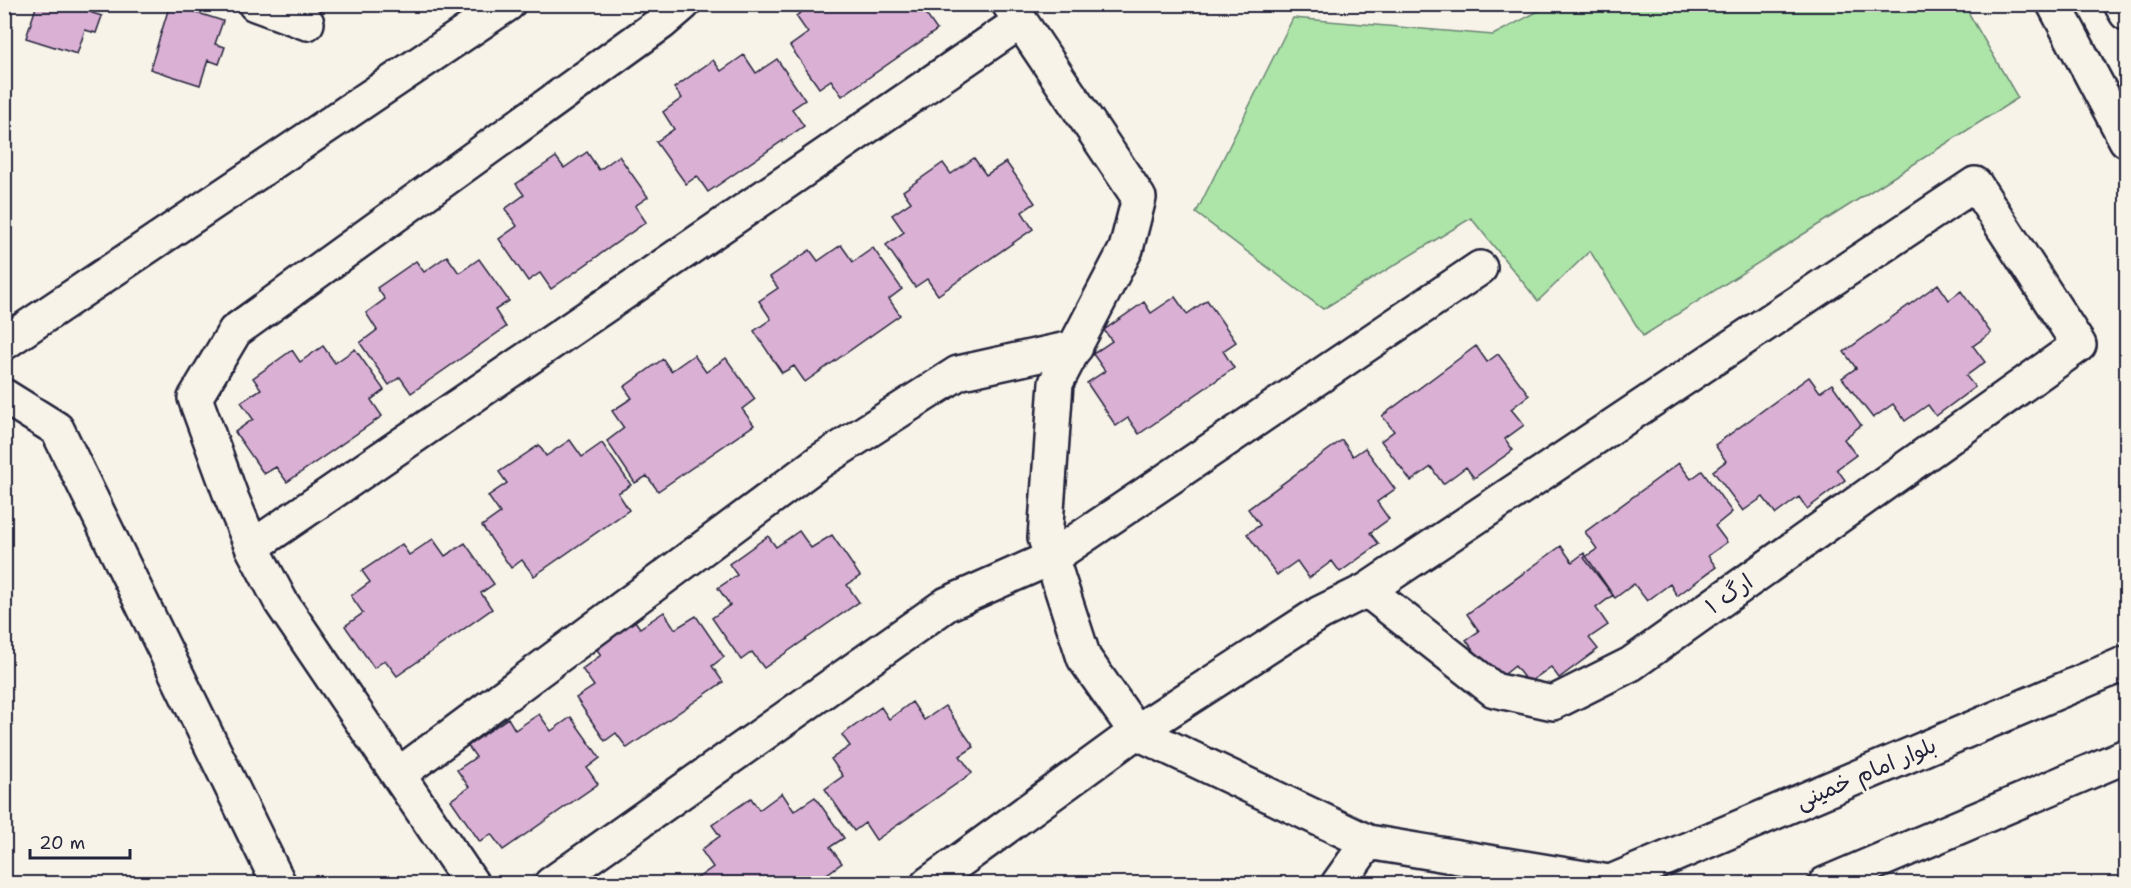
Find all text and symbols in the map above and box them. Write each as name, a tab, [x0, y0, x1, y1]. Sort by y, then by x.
street label: ارگ ۱	[1700, 567, 1758, 621]
street label: بلوار امام خمینی	[1791, 730, 1941, 817]
scale bar	[30, 822, 130, 860]
text: 20 m	[39, 831, 85, 855]

